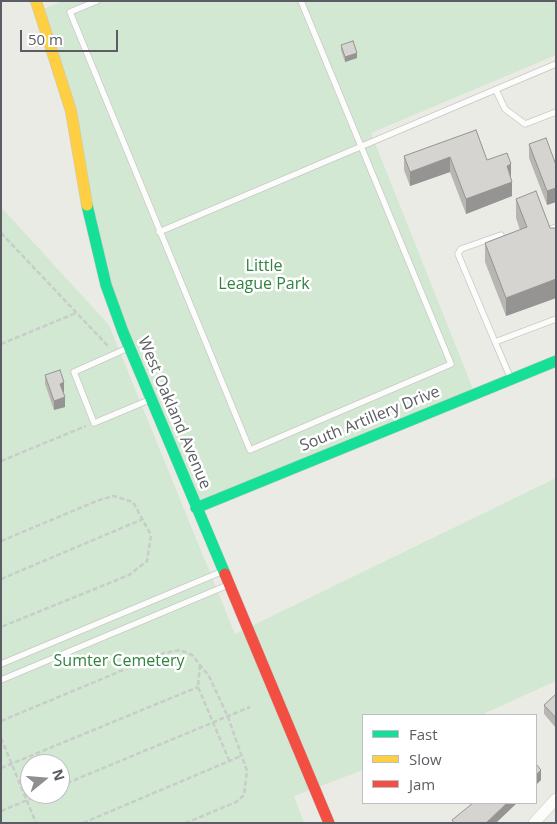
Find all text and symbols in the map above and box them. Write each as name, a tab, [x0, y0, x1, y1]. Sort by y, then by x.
scale bar	[22, 20, 120, 52]
text: 50 m	[28, 29, 63, 49]
park label: Little League Park	[218, 256, 310, 294]
street label: West Oakland Avenue	[133, 334, 215, 492]
street label: South Artillery Drive	[297, 382, 443, 456]
park label: Sumter Cemetery	[54, 651, 184, 671]
legend	[362, 714, 537, 804]
text: Fast	[409, 724, 438, 744]
text: Slow	[409, 749, 442, 769]
north arrow	[20, 754, 70, 804]
text: N	[48, 767, 70, 783]
text: Jam	[409, 774, 435, 794]

